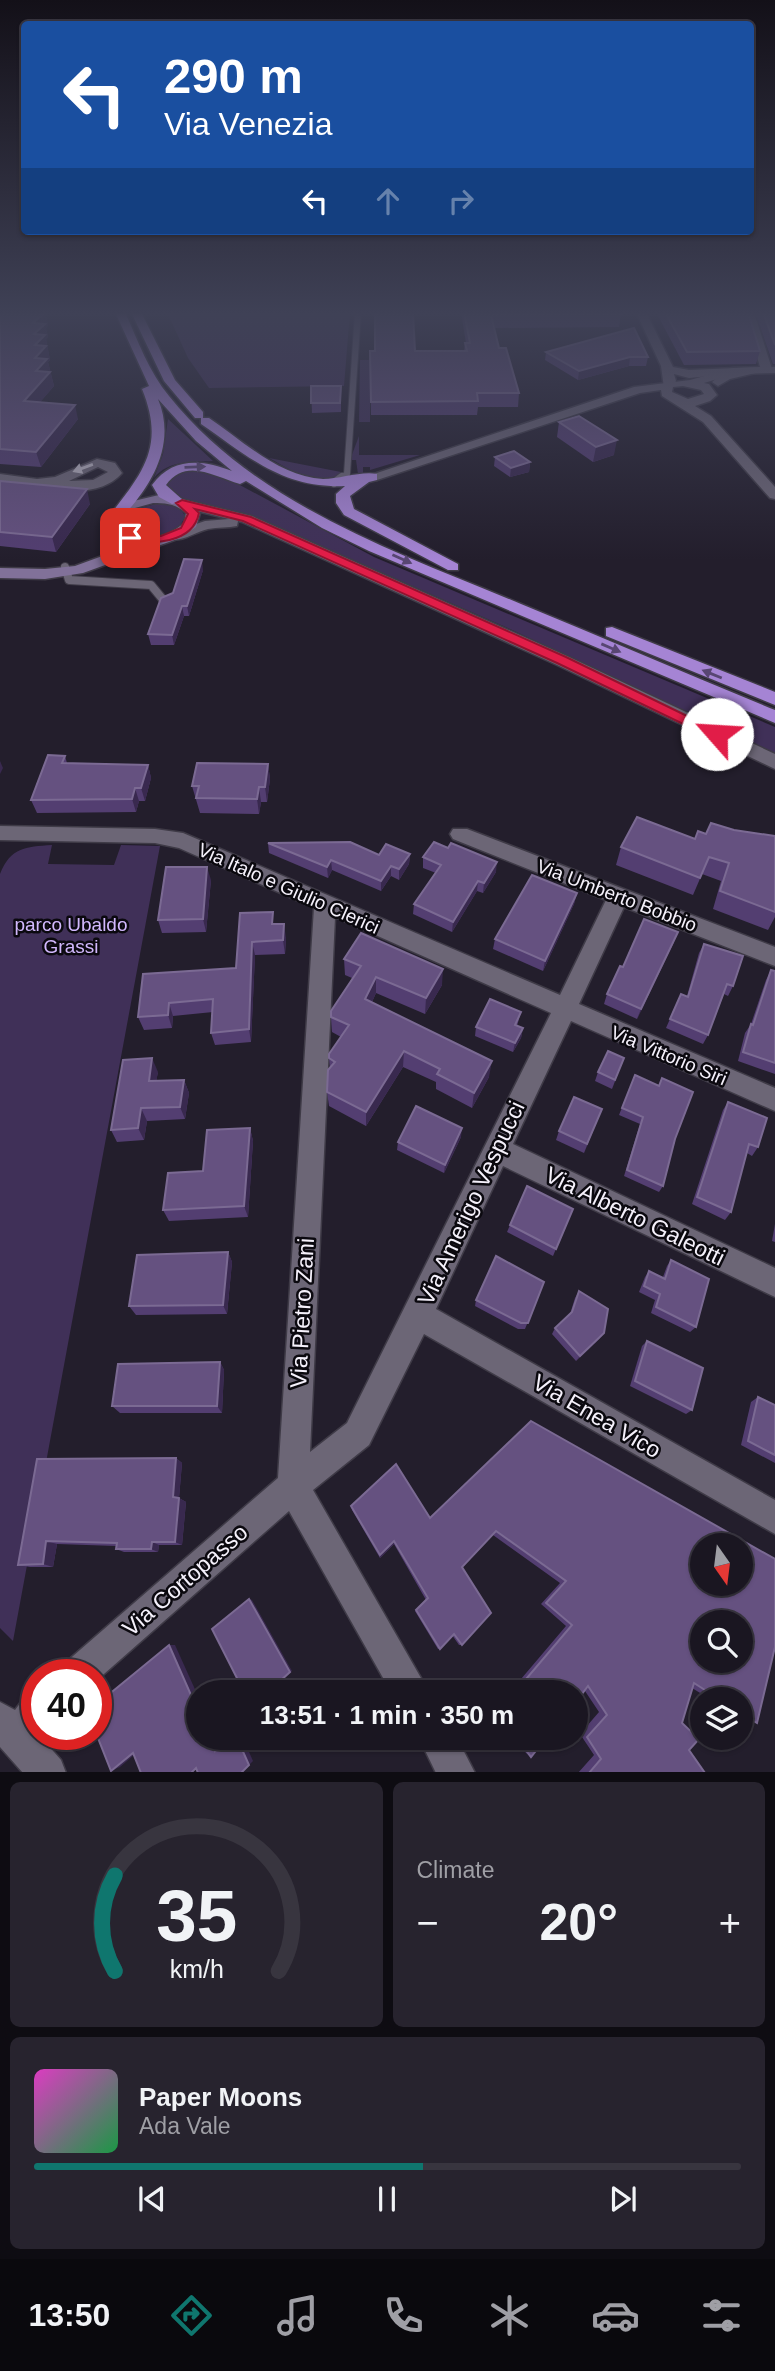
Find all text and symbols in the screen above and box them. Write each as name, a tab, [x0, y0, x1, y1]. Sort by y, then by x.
icon: left	[49, 49, 140, 140]
text: 290 m	[164, 49, 303, 103]
text: Via Venezia	[164, 106, 332, 142]
icon: left	[296, 182, 334, 220]
icon: ahead	[369, 182, 407, 220]
icon: right	[442, 182, 480, 220]
one-way arrow	[184, 461, 206, 473]
one-way arrow	[73, 463, 94, 474]
pin	[100, 508, 160, 568]
icon: arrive	[111, 519, 149, 557]
one-way arrow	[391, 554, 412, 565]
one-way arrow	[601, 642, 622, 653]
one-way arrow	[701, 668, 722, 679]
position arrow	[680, 697, 754, 771]
street label: Via Italo e Giulio Clerici	[195, 839, 383, 938]
street label: Via Umberto Bobbio	[534, 855, 700, 936]
park label: parco Ubaldo Grassi	[14, 914, 128, 957]
street label: Via Vittorio Siri	[608, 1022, 730, 1089]
street label: Via Amerigo Vespucci	[412, 1097, 530, 1309]
street label: Via Alberto Galeotti	[541, 1161, 729, 1271]
street label: Via Pietro Zani	[285, 1237, 319, 1389]
street label: Via Enea Vico	[528, 1369, 666, 1463]
street label: Via Cortopasso	[117, 1519, 253, 1641]
north arrow	[690, 1533, 752, 1596]
map controls	[690, 1533, 753, 1750]
button: search	[690, 1610, 753, 1673]
speed limit sign: 40	[21, 1659, 112, 1750]
button: layers	[690, 1687, 753, 1750]
text: 13:51 · 1 min · 350 m	[260, 1700, 514, 1730]
text: Climate	[417, 1857, 494, 1883]
text: 35	[156, 1875, 237, 1956]
text: 20°	[539, 1893, 618, 1951]
text: −	[417, 1902, 439, 1944]
text: +	[719, 1902, 741, 1944]
text: km/h	[169, 1954, 223, 1982]
text: Paper Moons	[139, 2082, 302, 2112]
text: Ada Vale	[139, 2113, 231, 2139]
icon: previous	[133, 2180, 171, 2218]
icon: pause	[368, 2180, 406, 2218]
icon: next	[604, 2180, 642, 2218]
icon: directions	[167, 2291, 216, 2340]
icon: music	[273, 2291, 322, 2340]
icon: phone	[379, 2291, 428, 2340]
icon: climate	[485, 2291, 534, 2340]
icon: car	[591, 2291, 640, 2340]
icon: filters	[697, 2291, 746, 2340]
text: 13:50	[29, 2297, 110, 2333]

